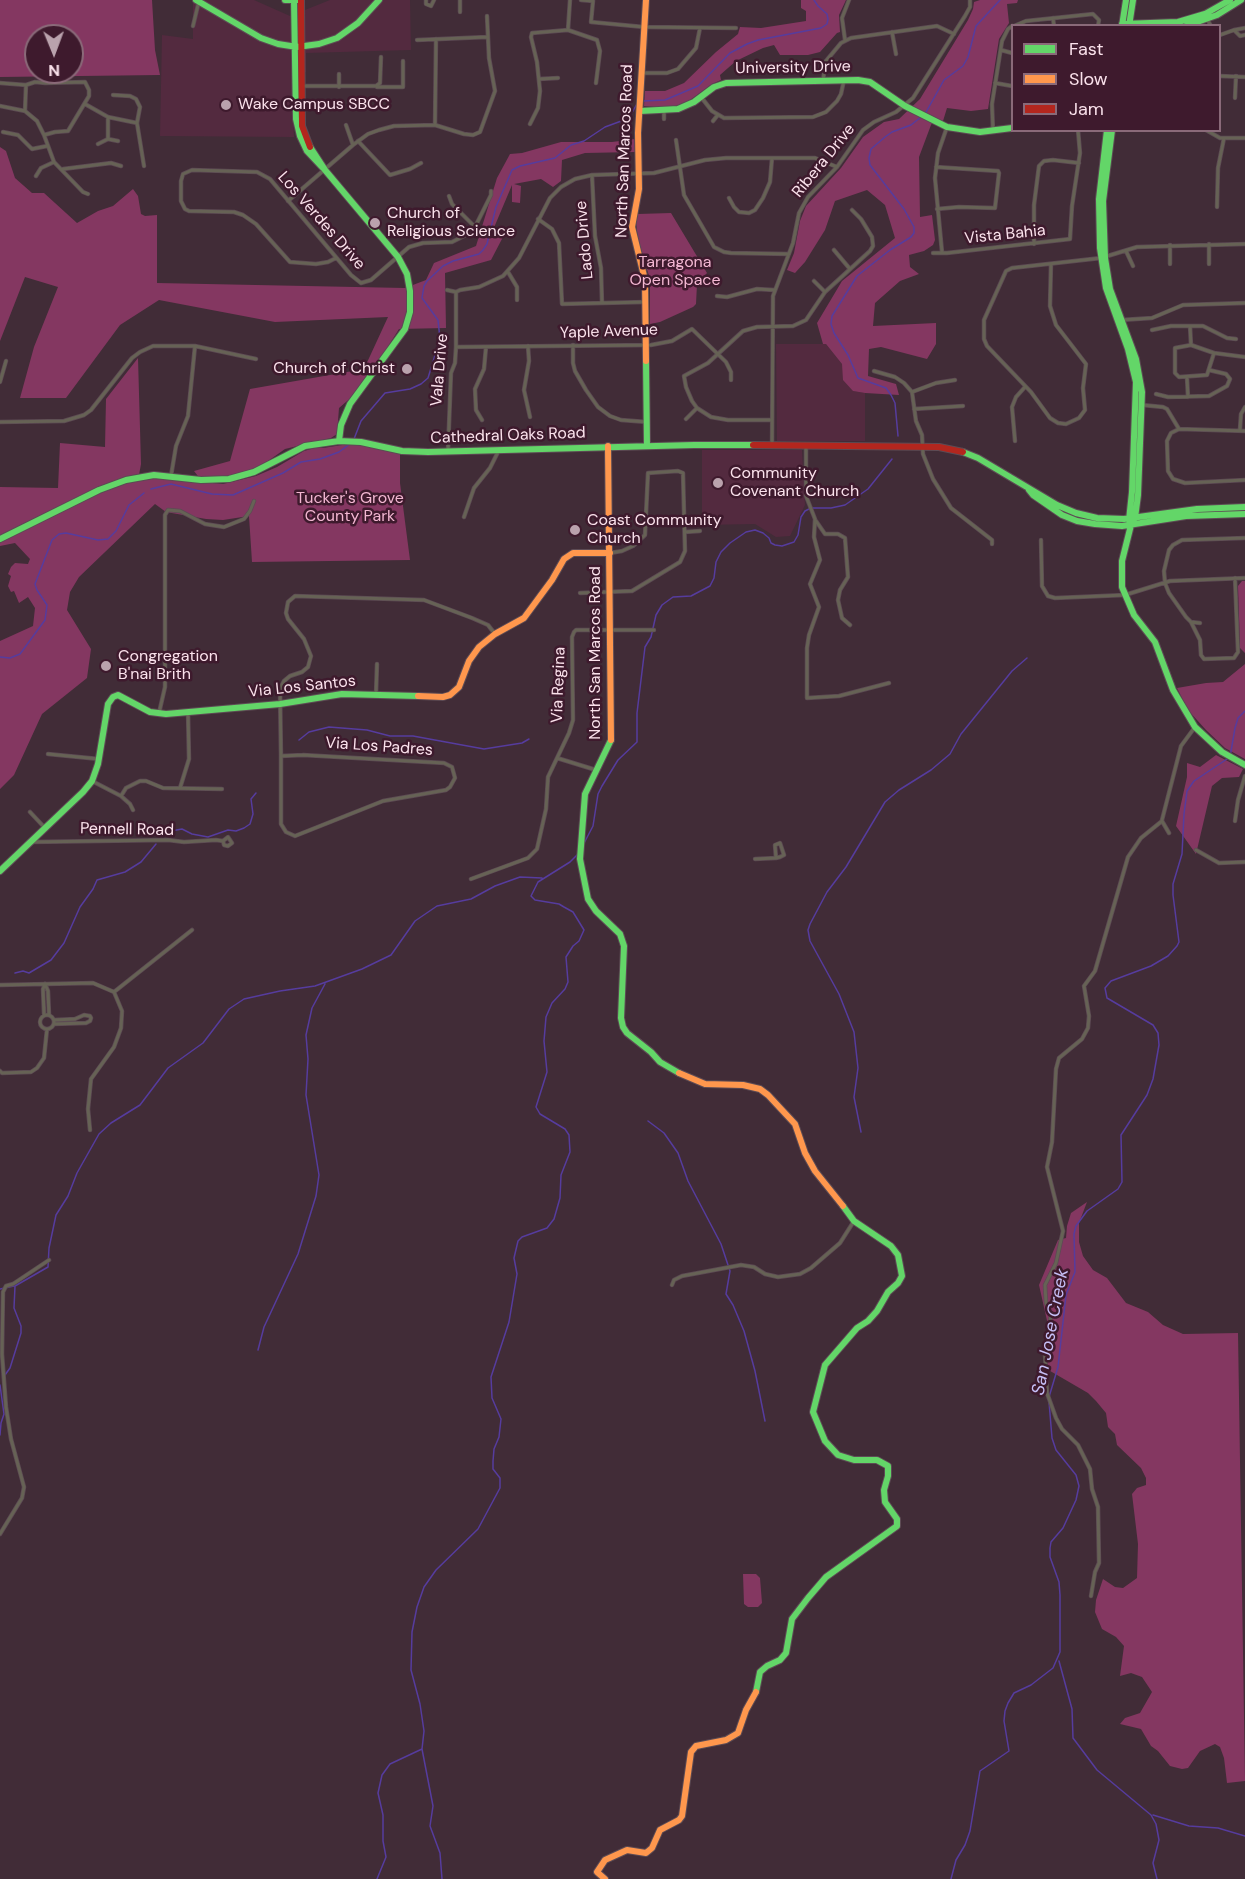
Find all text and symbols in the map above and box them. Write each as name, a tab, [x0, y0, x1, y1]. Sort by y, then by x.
north arrow	[24, 24, 84, 84]
legend	[1011, 24, 1221, 132]
text: Fast	[1069, 37, 1104, 61]
street label: University Drive	[735, 57, 851, 79]
text: N	[48, 60, 60, 81]
street label: North San Marcos Road	[612, 64, 638, 238]
text: Slow	[1069, 67, 1108, 91]
place label: Wake Campus SBCC	[238, 95, 390, 115]
text: Jam	[1069, 97, 1104, 121]
marker: Wake Campus SBCC	[219, 98, 233, 112]
street label: Ribera Drive	[788, 120, 860, 202]
street label: Los Verdes Drive	[273, 168, 369, 274]
street label: Lado Drive	[572, 200, 598, 280]
place label: Church of Religious Science	[387, 204, 515, 242]
marker: Church of Religious Science	[368, 216, 382, 230]
street label: Vista Bahia	[963, 221, 1047, 249]
park label: Tarragona Open Space	[629, 253, 721, 291]
street label: Yaple Avenue	[560, 321, 658, 343]
street label: Vala Drive	[427, 333, 453, 407]
place label: Church of Christ	[273, 359, 395, 379]
marker: Church of Christ	[400, 362, 414, 376]
street label: Cathedral Oaks Road	[430, 424, 586, 448]
place label: Community Covenant Church	[730, 464, 859, 502]
marker: Community Covenant Church	[711, 476, 725, 490]
park label: Tucker's Grove County Park	[296, 489, 404, 527]
place label: Coast Community Church	[587, 511, 722, 549]
marker: Coast Community Church	[568, 523, 582, 537]
street label: North San Marcos Road	[586, 566, 606, 740]
place label: Congregation B'nai Brith	[118, 647, 218, 685]
street label: Via Regina	[548, 647, 570, 723]
marker: Congregation B'nai Brith	[99, 659, 113, 673]
street label: Via Los Santos	[247, 672, 357, 702]
street label: Via Los Padres	[325, 734, 433, 760]
street label: Pennell Road	[80, 820, 174, 840]
water label: San Jose Creek	[1028, 1267, 1074, 1397]

